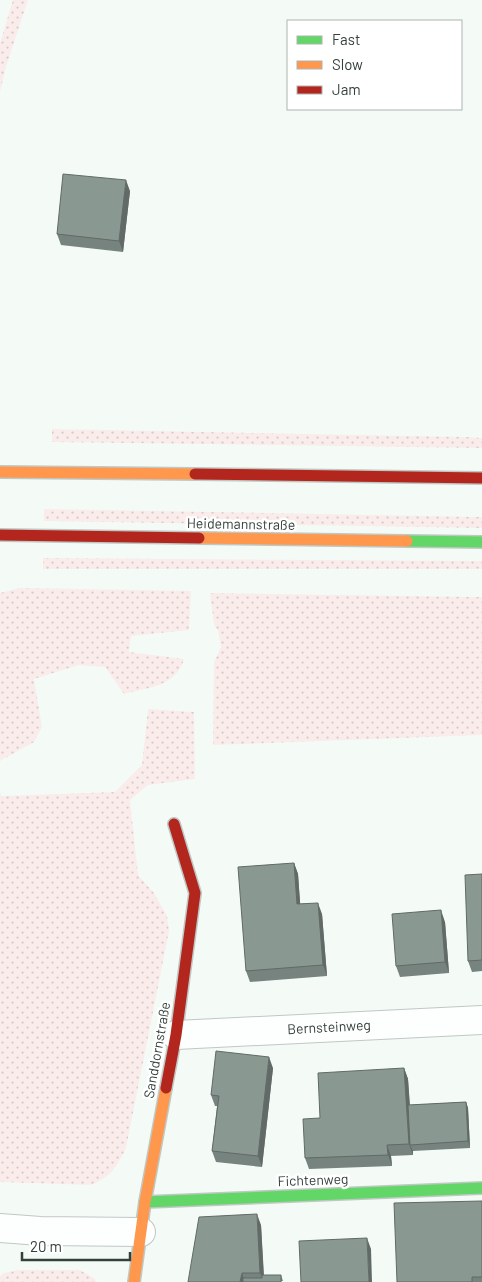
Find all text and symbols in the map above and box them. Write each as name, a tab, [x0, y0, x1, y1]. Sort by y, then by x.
legend	[287, 20, 462, 110]
text: Fast	[332, 30, 360, 48]
text: Slow	[332, 55, 363, 73]
text: Jam	[332, 80, 361, 98]
street label: Heidemannstraße	[187, 514, 295, 533]
street label: Sanddornstraße	[140, 1000, 173, 1099]
street label: Bernsteinweg	[287, 1016, 371, 1037]
street label: Fichtenweg	[277, 1170, 349, 1189]
scale bar	[22, 1230, 130, 1262]
text: 20 m	[30, 1237, 62, 1255]

